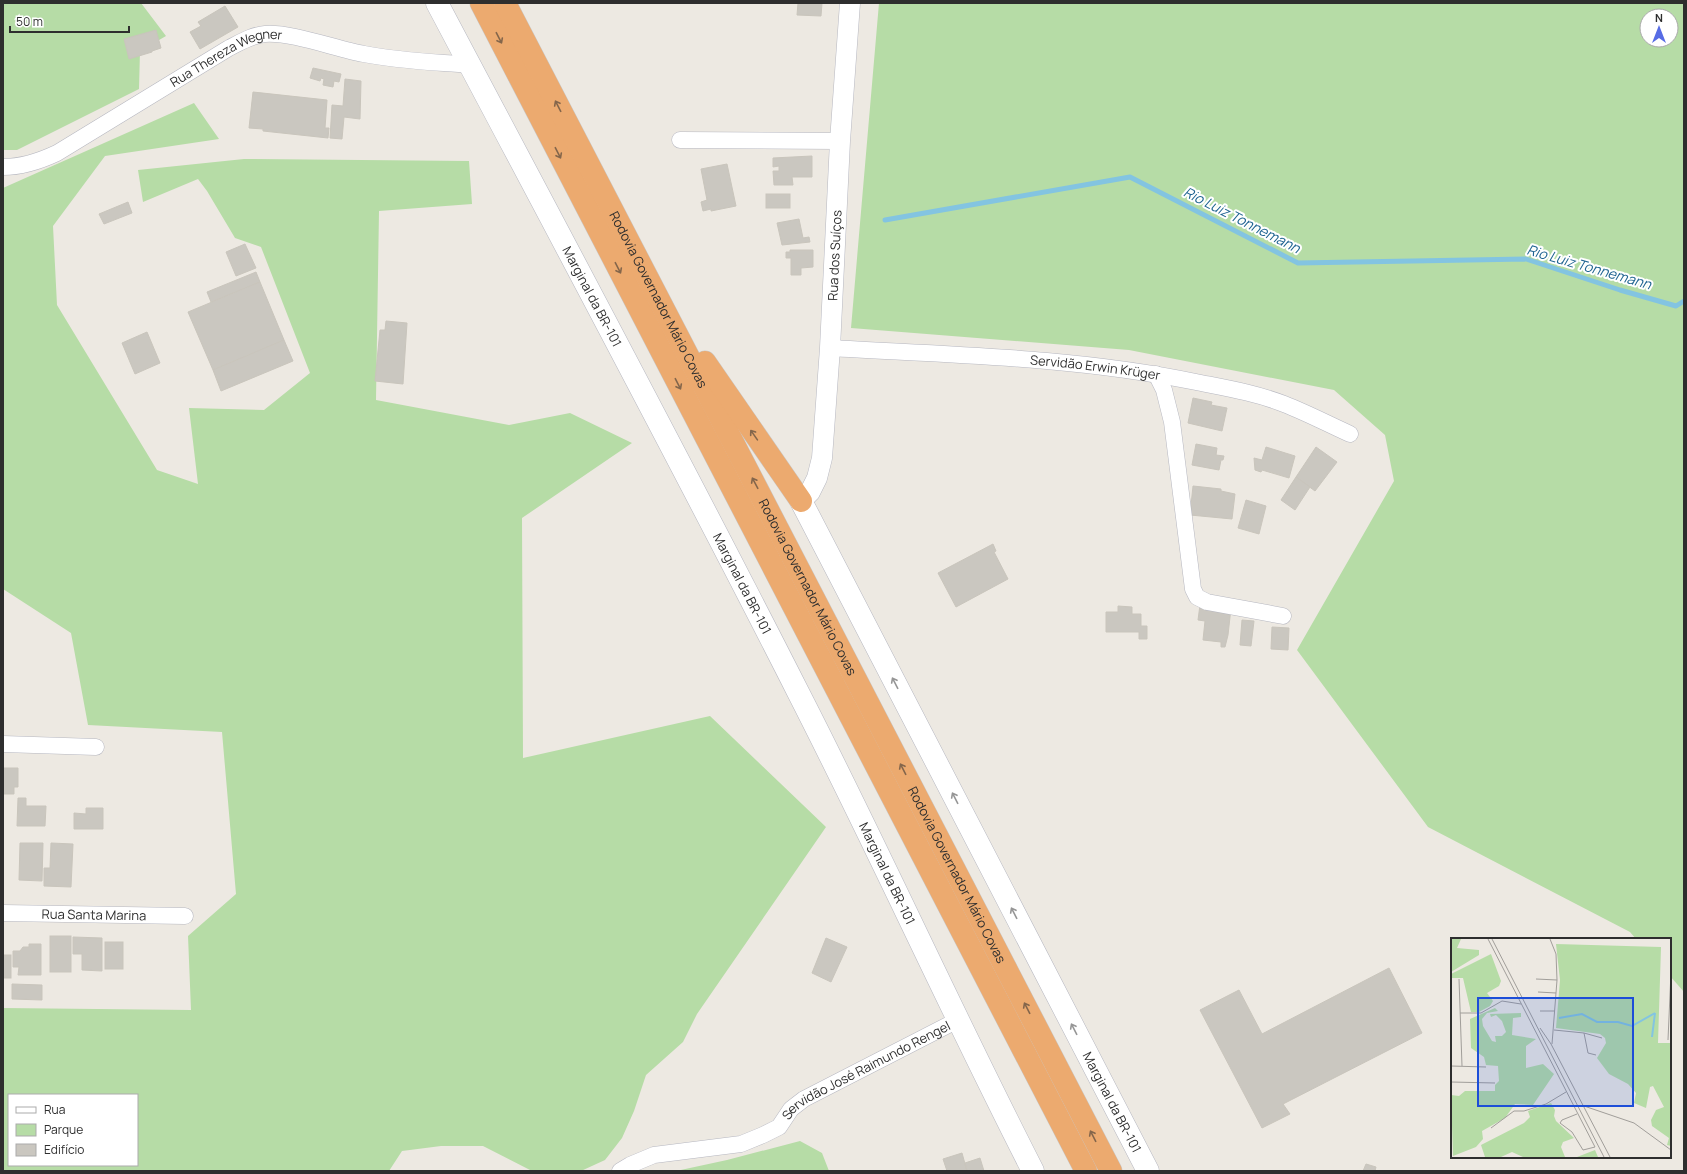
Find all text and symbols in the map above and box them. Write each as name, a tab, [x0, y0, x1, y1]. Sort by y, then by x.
scale bar	[10, 8, 129, 34]
north arrow	[1639, 8, 1679, 48]
text: N	[1655, 10, 1663, 25]
text: 50 m	[16, 13, 43, 30]
street label: Rua Thereza Wegner	[166, 25, 284, 91]
one-way arrow	[495, 31, 503, 43]
one-way arrow	[554, 100, 561, 112]
one-way arrow	[555, 147, 563, 159]
water label: Rio Luiz Tonnemann	[1181, 182, 1304, 257]
street label: Rodovia Governador Mário Covas	[606, 208, 712, 391]
street label: Rua dos Suíços	[823, 209, 846, 301]
water label: Rio Luiz Tonnemann	[1525, 240, 1654, 294]
street label: Marginal da BR-101	[558, 243, 626, 350]
one-way arrow	[615, 262, 623, 274]
street label: Servidão Erwin Krüger	[1030, 351, 1162, 384]
one-way arrow	[675, 378, 682, 390]
one-way arrow	[750, 429, 758, 440]
one-way arrow	[750, 477, 758, 489]
street label: Rodovia Governador Mário Covas	[755, 496, 861, 679]
street label: Marginal da BR-101	[709, 530, 776, 637]
one-way arrow	[890, 677, 898, 689]
one-way arrow	[899, 763, 906, 775]
street label: Rodovia Governador Mário Covas	[904, 783, 1011, 966]
one-way arrow	[950, 792, 958, 804]
street label: Marginal da BR-101	[855, 819, 920, 927]
street label: Rua Santa Marina	[41, 905, 146, 924]
one-way arrow	[1010, 908, 1018, 920]
inset map	[1451, 938, 1671, 1158]
one-way arrow	[1023, 1003, 1030, 1015]
street label: Servidão José Raimundo Rengel	[777, 1016, 953, 1123]
one-way arrow	[1070, 1023, 1077, 1035]
street label: Marginal da BR-101	[1079, 1049, 1146, 1156]
legend	[8, 1094, 138, 1166]
text: Rua	[44, 1101, 65, 1118]
text: Parque	[44, 1121, 83, 1138]
one-way arrow	[1089, 1131, 1096, 1143]
text: Edifício	[44, 1141, 84, 1158]

